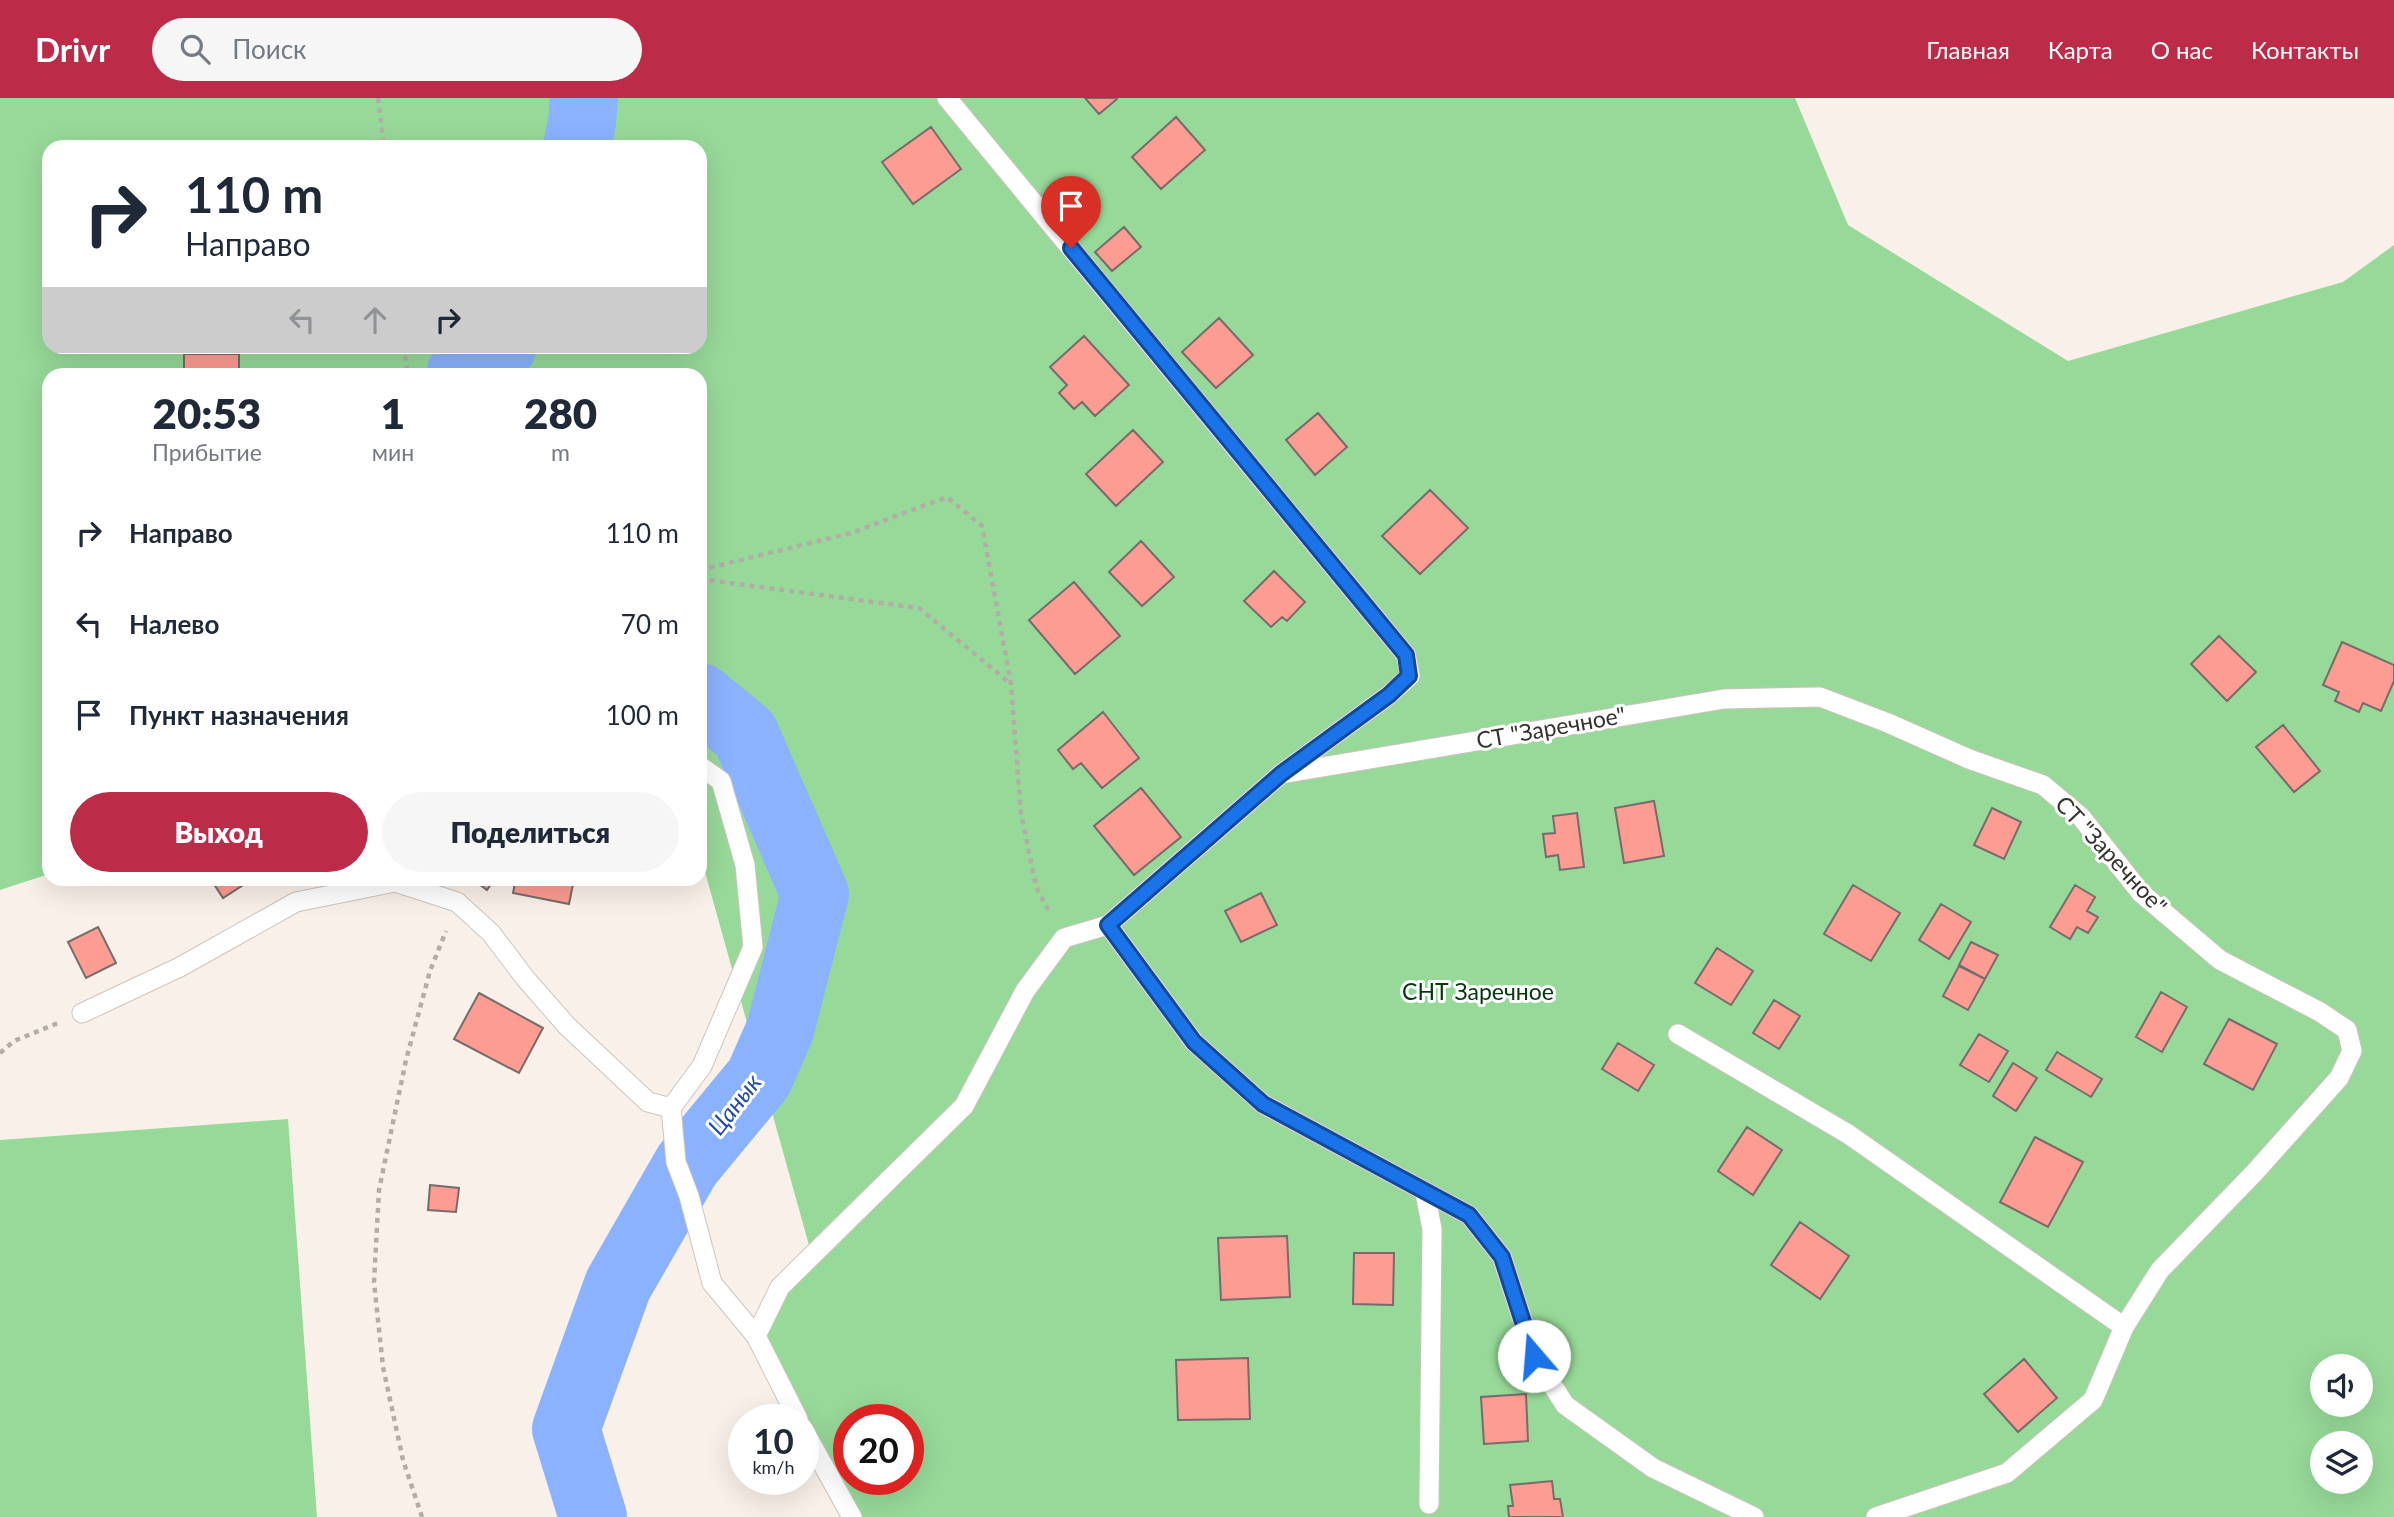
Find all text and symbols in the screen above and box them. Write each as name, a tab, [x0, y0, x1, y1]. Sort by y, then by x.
search box	[152, 18, 642, 81]
text: Drivr	[35, 29, 110, 69]
icon: search	[176, 30, 214, 68]
text: Поиск	[232, 33, 307, 65]
text: Главная	[1926, 35, 2010, 64]
text: Карта	[2048, 35, 2113, 64]
text: О нас	[2151, 35, 2213, 64]
text: Контакты	[2251, 35, 2359, 64]
text: 110 m	[185, 165, 323, 223]
icon: right	[70, 168, 161, 259]
pin	[1041, 176, 1101, 248]
icon: arrive	[1052, 187, 1090, 225]
text: Направо	[185, 224, 311, 263]
icon: left	[283, 301, 321, 339]
icon: ahead	[356, 301, 394, 339]
icon: right	[429, 301, 467, 339]
text: 20:53	[153, 388, 261, 438]
text: 1	[381, 388, 405, 438]
text: 280	[524, 388, 597, 438]
text: Прибытие	[152, 438, 262, 466]
text: мин	[372, 438, 414, 466]
text: m	[551, 438, 570, 466]
icon: right	[70, 514, 108, 552]
text: Направо	[129, 517, 233, 549]
text: 110 m	[606, 517, 679, 549]
icon: left	[70, 605, 108, 643]
text: Налево	[129, 608, 219, 640]
text: 70 m	[621, 608, 679, 640]
icon: arrive	[70, 696, 108, 734]
text: Пункт назначения	[129, 699, 349, 731]
text: 100 m	[606, 699, 679, 731]
street label: СТ "Заречное"	[1474, 700, 1628, 754]
street label: СТ "Заречное"	[2050, 790, 2173, 919]
button: Выход	[70, 792, 368, 872]
button: Поделиться	[382, 792, 679, 872]
park label: СНТ Заречное	[1402, 977, 1554, 1005]
water label: Цанык	[701, 1068, 767, 1140]
position arrow	[1497, 1319, 1571, 1393]
map controls	[2310, 1354, 2373, 1494]
button: sound	[2310, 1354, 2373, 1417]
speed limit sign: 20	[833, 1404, 924, 1495]
text: 10	[753, 1419, 794, 1461]
button: layers	[2310, 1431, 2373, 1494]
text: km/h	[752, 1456, 795, 1478]

